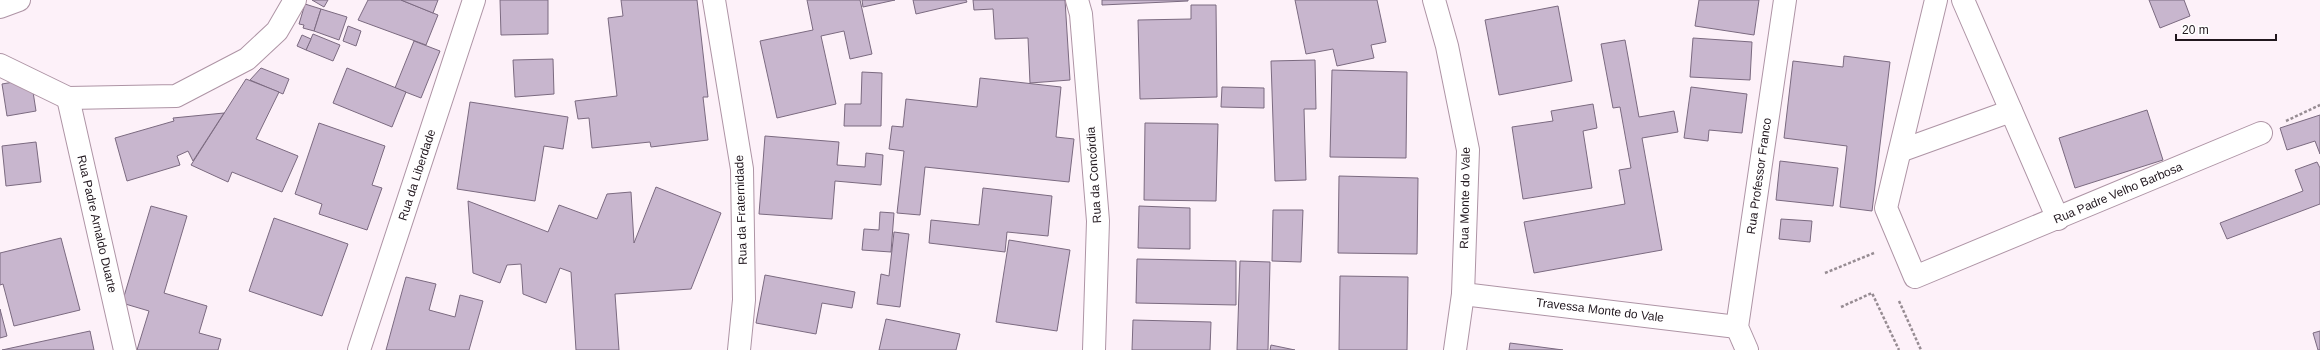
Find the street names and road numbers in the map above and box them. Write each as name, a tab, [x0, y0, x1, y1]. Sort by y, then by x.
street label: Rua Professor Franco	[1744, 117, 1774, 235]
street label: Rua da Concórdia	[1084, 126, 1104, 224]
street label: Rua da Liberdade	[396, 127, 438, 223]
street label: Rua Monte do Vale	[1457, 147, 1473, 249]
street label: Rua Padre Arnaldo Duarte	[74, 154, 120, 294]
street label: Rua da Fraternidade	[732, 154, 750, 265]
street label: Rua Padre Velho Barbosa	[2051, 159, 2185, 227]
street label: Travessa Monte do Vale	[1535, 295, 1665, 325]

